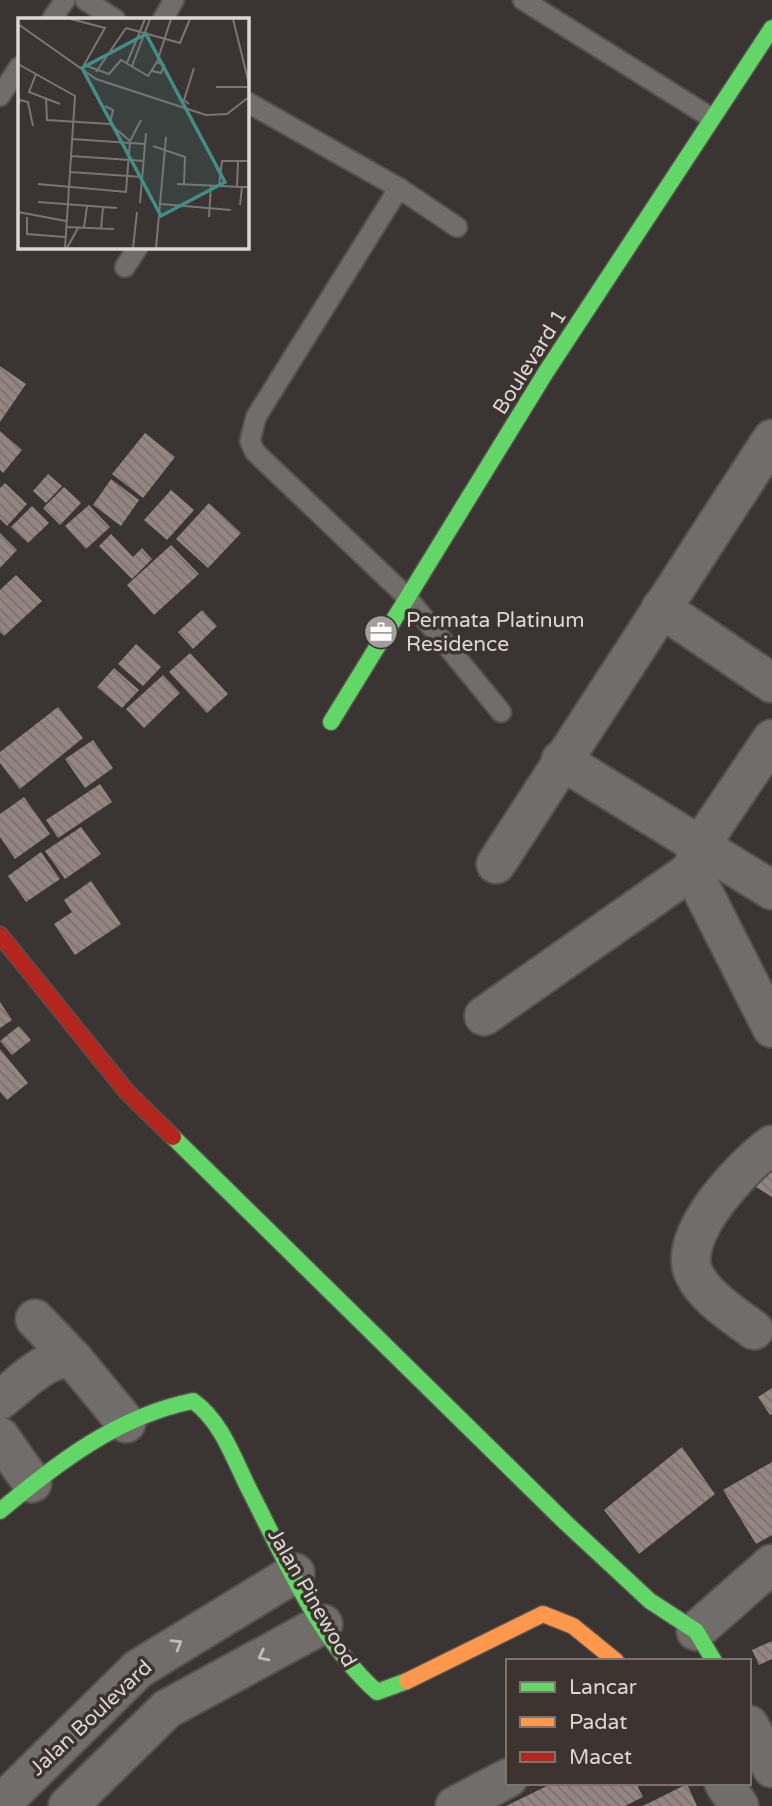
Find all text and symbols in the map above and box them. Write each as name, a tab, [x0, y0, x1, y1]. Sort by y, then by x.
inset map	[18, 18, 248, 248]
street label: Boulevard 1	[488, 305, 572, 419]
place label: Permata Platinum Residence	[406, 608, 585, 657]
office icon: Permata Platinum Residence	[362, 613, 400, 651]
street label: Jalan Pinewood	[262, 1524, 362, 1672]
one-way arrow	[169, 1639, 182, 1652]
one-way arrow	[258, 1648, 270, 1662]
street label: Jalan Boulevard	[25, 1655, 157, 1781]
legend	[506, 1659, 751, 1785]
text: Lancar	[569, 1675, 637, 1700]
text: Padat	[569, 1710, 627, 1735]
text: Macet	[569, 1745, 632, 1770]

